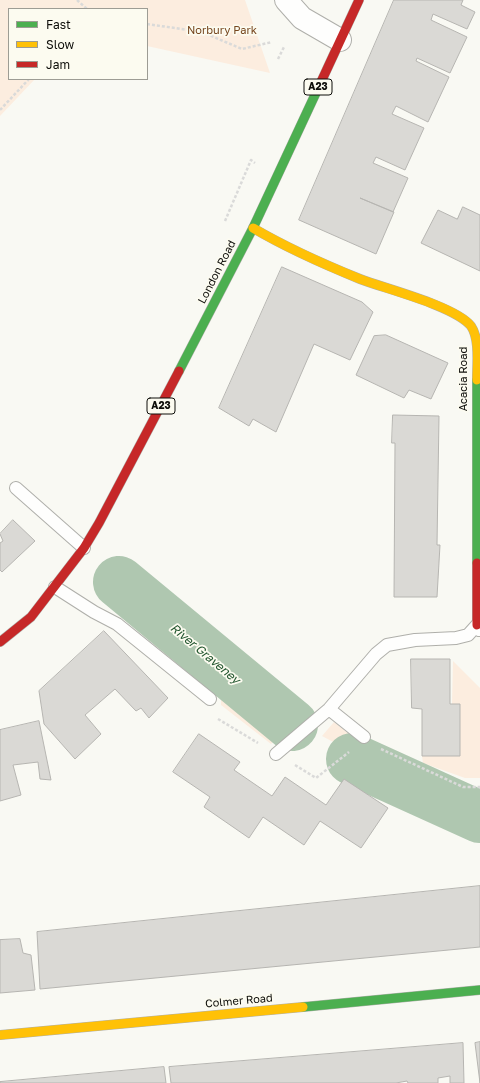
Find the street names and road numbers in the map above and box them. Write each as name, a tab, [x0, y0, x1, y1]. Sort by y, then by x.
road number: A23	[304, 79, 332, 95]
street label: London Road	[195, 238, 239, 306]
street label: Acacia Road	[457, 347, 471, 411]
road number: A23	[147, 398, 175, 414]
street label: Colmer Road	[205, 991, 273, 1011]

